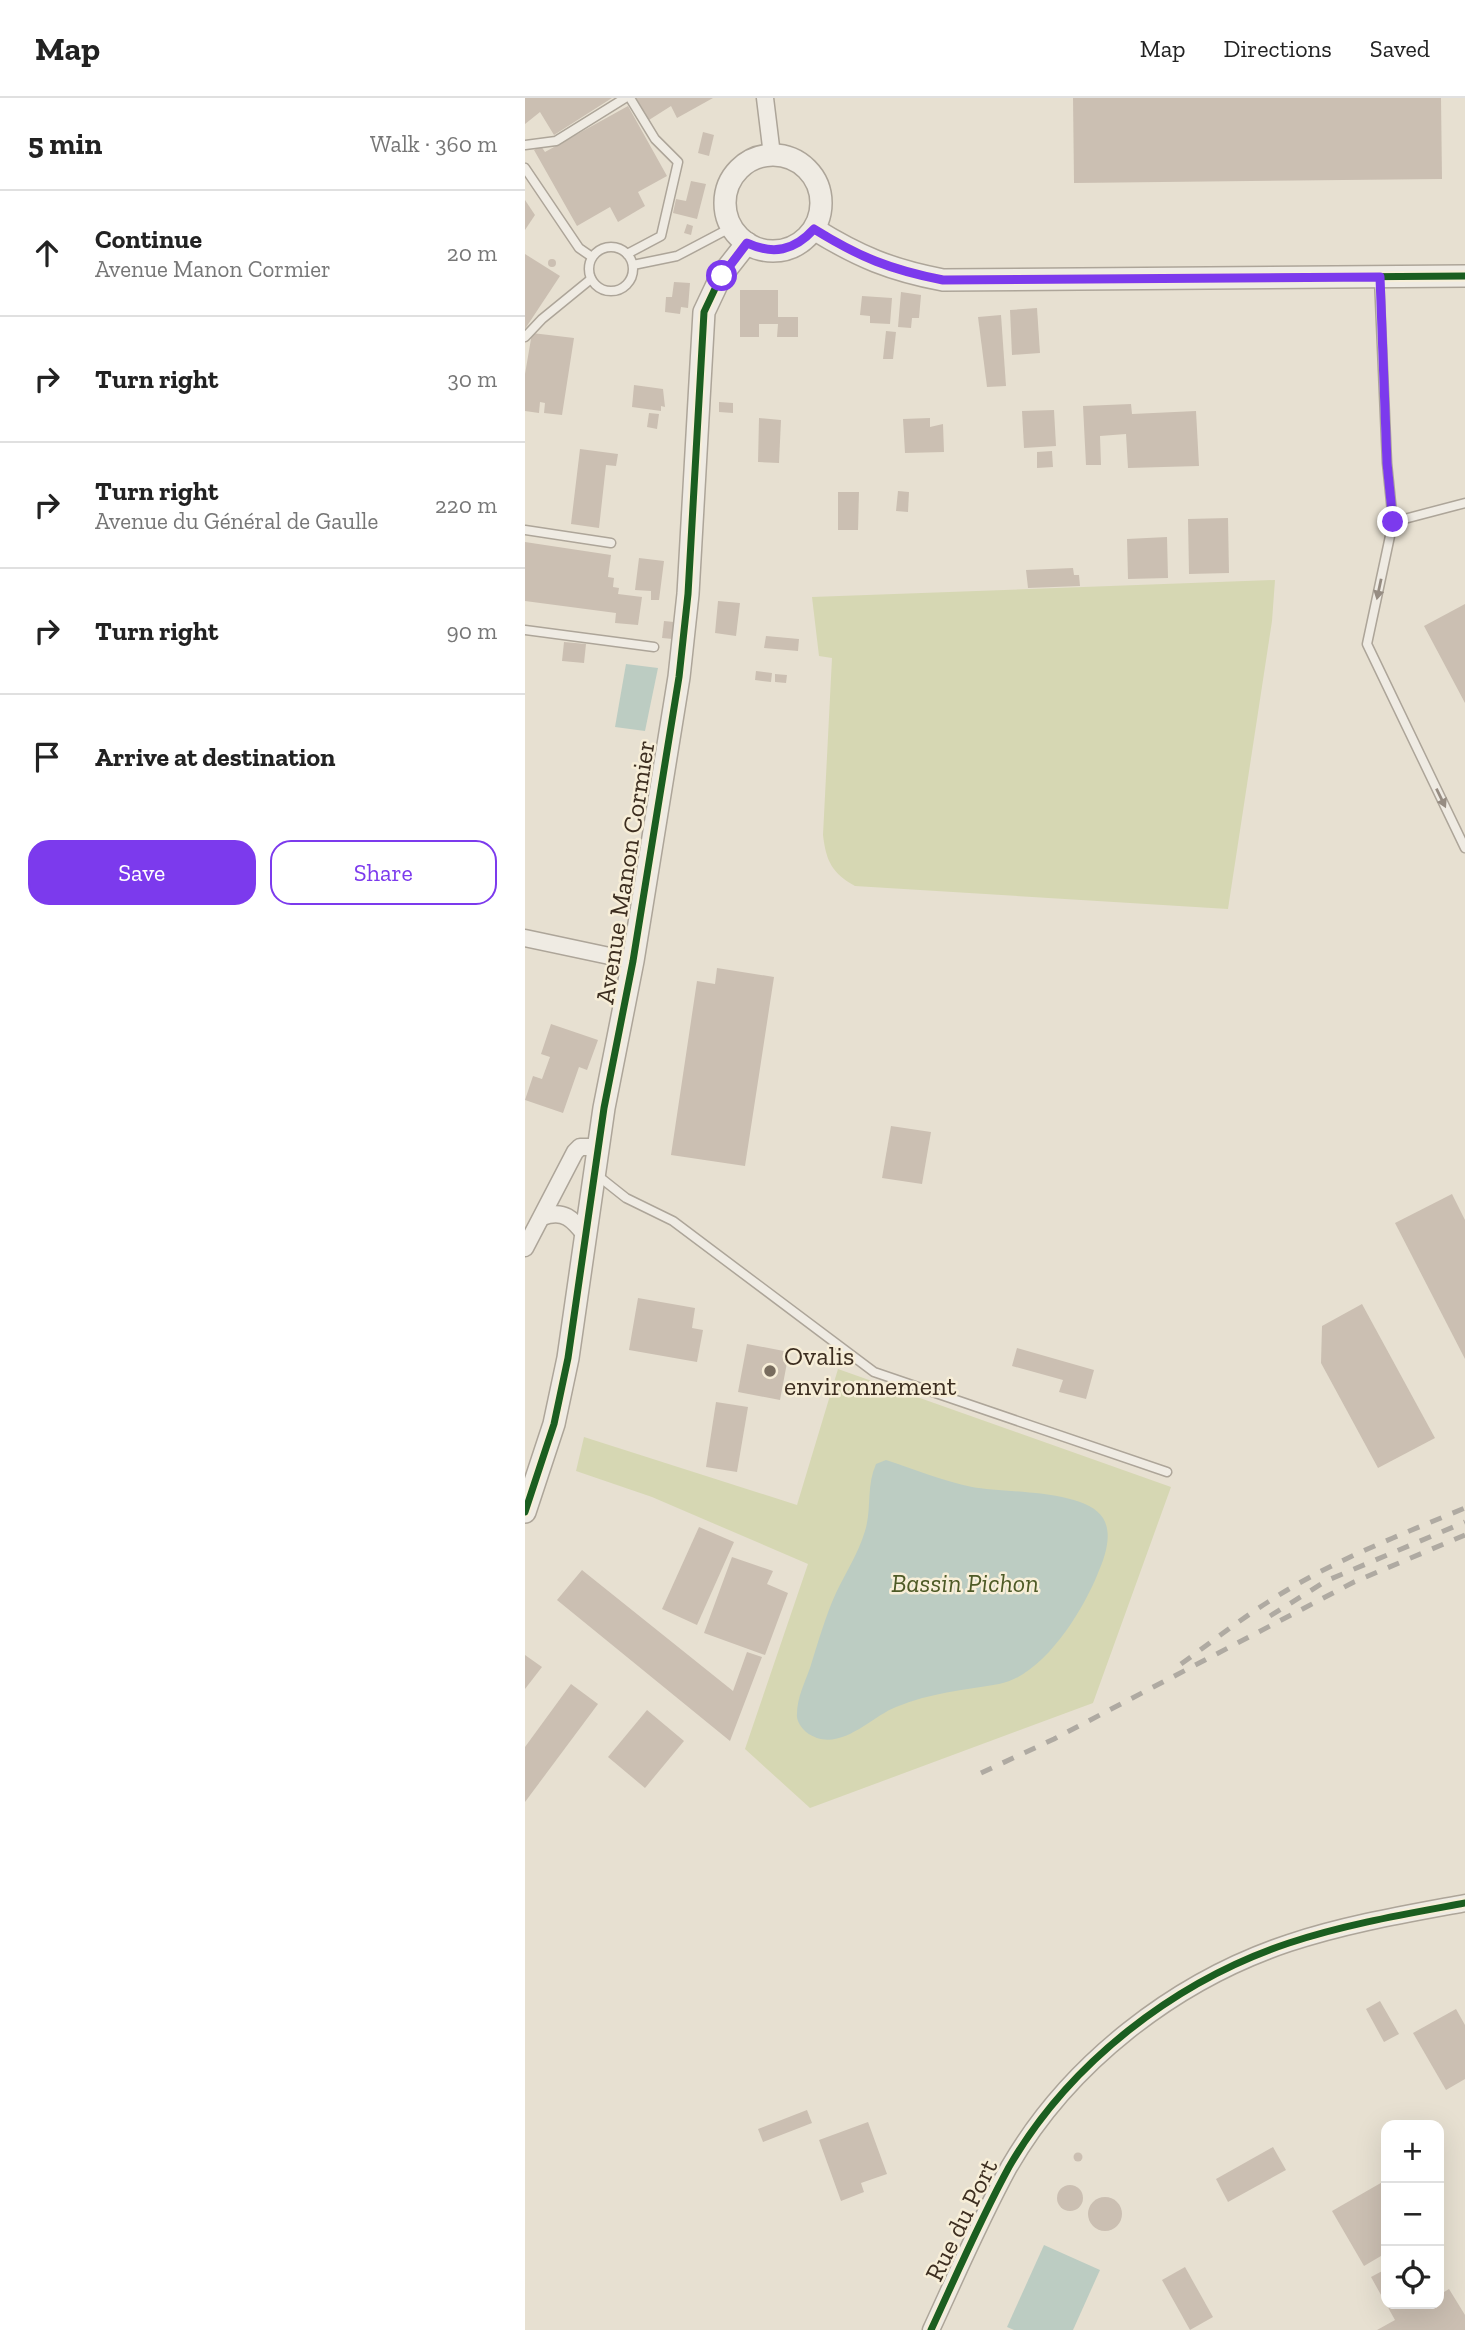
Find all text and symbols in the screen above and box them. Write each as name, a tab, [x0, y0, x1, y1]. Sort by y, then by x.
text: Map	[35, 29, 100, 68]
text: Map	[1140, 34, 1186, 63]
text: Directions	[1224, 34, 1332, 63]
text: Saved	[1370, 34, 1430, 63]
text: 5 min	[28, 126, 102, 162]
text: Walk · 360 m	[370, 130, 497, 158]
text: Continue	[95, 223, 202, 255]
icon: ahead	[28, 234, 66, 272]
text: 20 m	[447, 239, 497, 267]
text: Avenue Manon Cormier	[95, 255, 331, 283]
route start	[706, 260, 737, 291]
icon: right	[28, 360, 66, 398]
text: Turn right	[95, 363, 218, 395]
text: 30 m	[447, 365, 497, 393]
text: Turn right	[95, 475, 218, 507]
icon: right	[28, 486, 66, 524]
text: 220 m	[435, 491, 497, 519]
route end	[1377, 506, 1408, 537]
text: Avenue du Général de Gaulle	[95, 507, 378, 535]
one-way arrow	[1374, 578, 1385, 600]
icon: right	[28, 612, 66, 650]
text: Turn right	[95, 615, 218, 647]
text: 90 m	[446, 617, 497, 645]
icon: arrive	[28, 738, 66, 776]
street label: Avenue Manon Cormier	[588, 738, 662, 1006]
text: Arrive at destination	[95, 741, 335, 773]
one-way arrow	[1436, 788, 1447, 808]
button: Save	[28, 840, 256, 905]
button: Share	[270, 840, 497, 905]
place label: Ovalis environnement	[784, 1340, 957, 1402]
marker: Ovalis environnement	[762, 1363, 778, 1379]
park label: Bassin Pichon	[891, 1567, 1039, 1599]
map controls	[1381, 2120, 1444, 2309]
button: +	[1381, 2120, 1444, 2183]
street label: Rue du Port	[918, 2153, 1004, 2286]
button: −	[1381, 2183, 1444, 2246]
button: locate	[1381, 2246, 1444, 2309]

